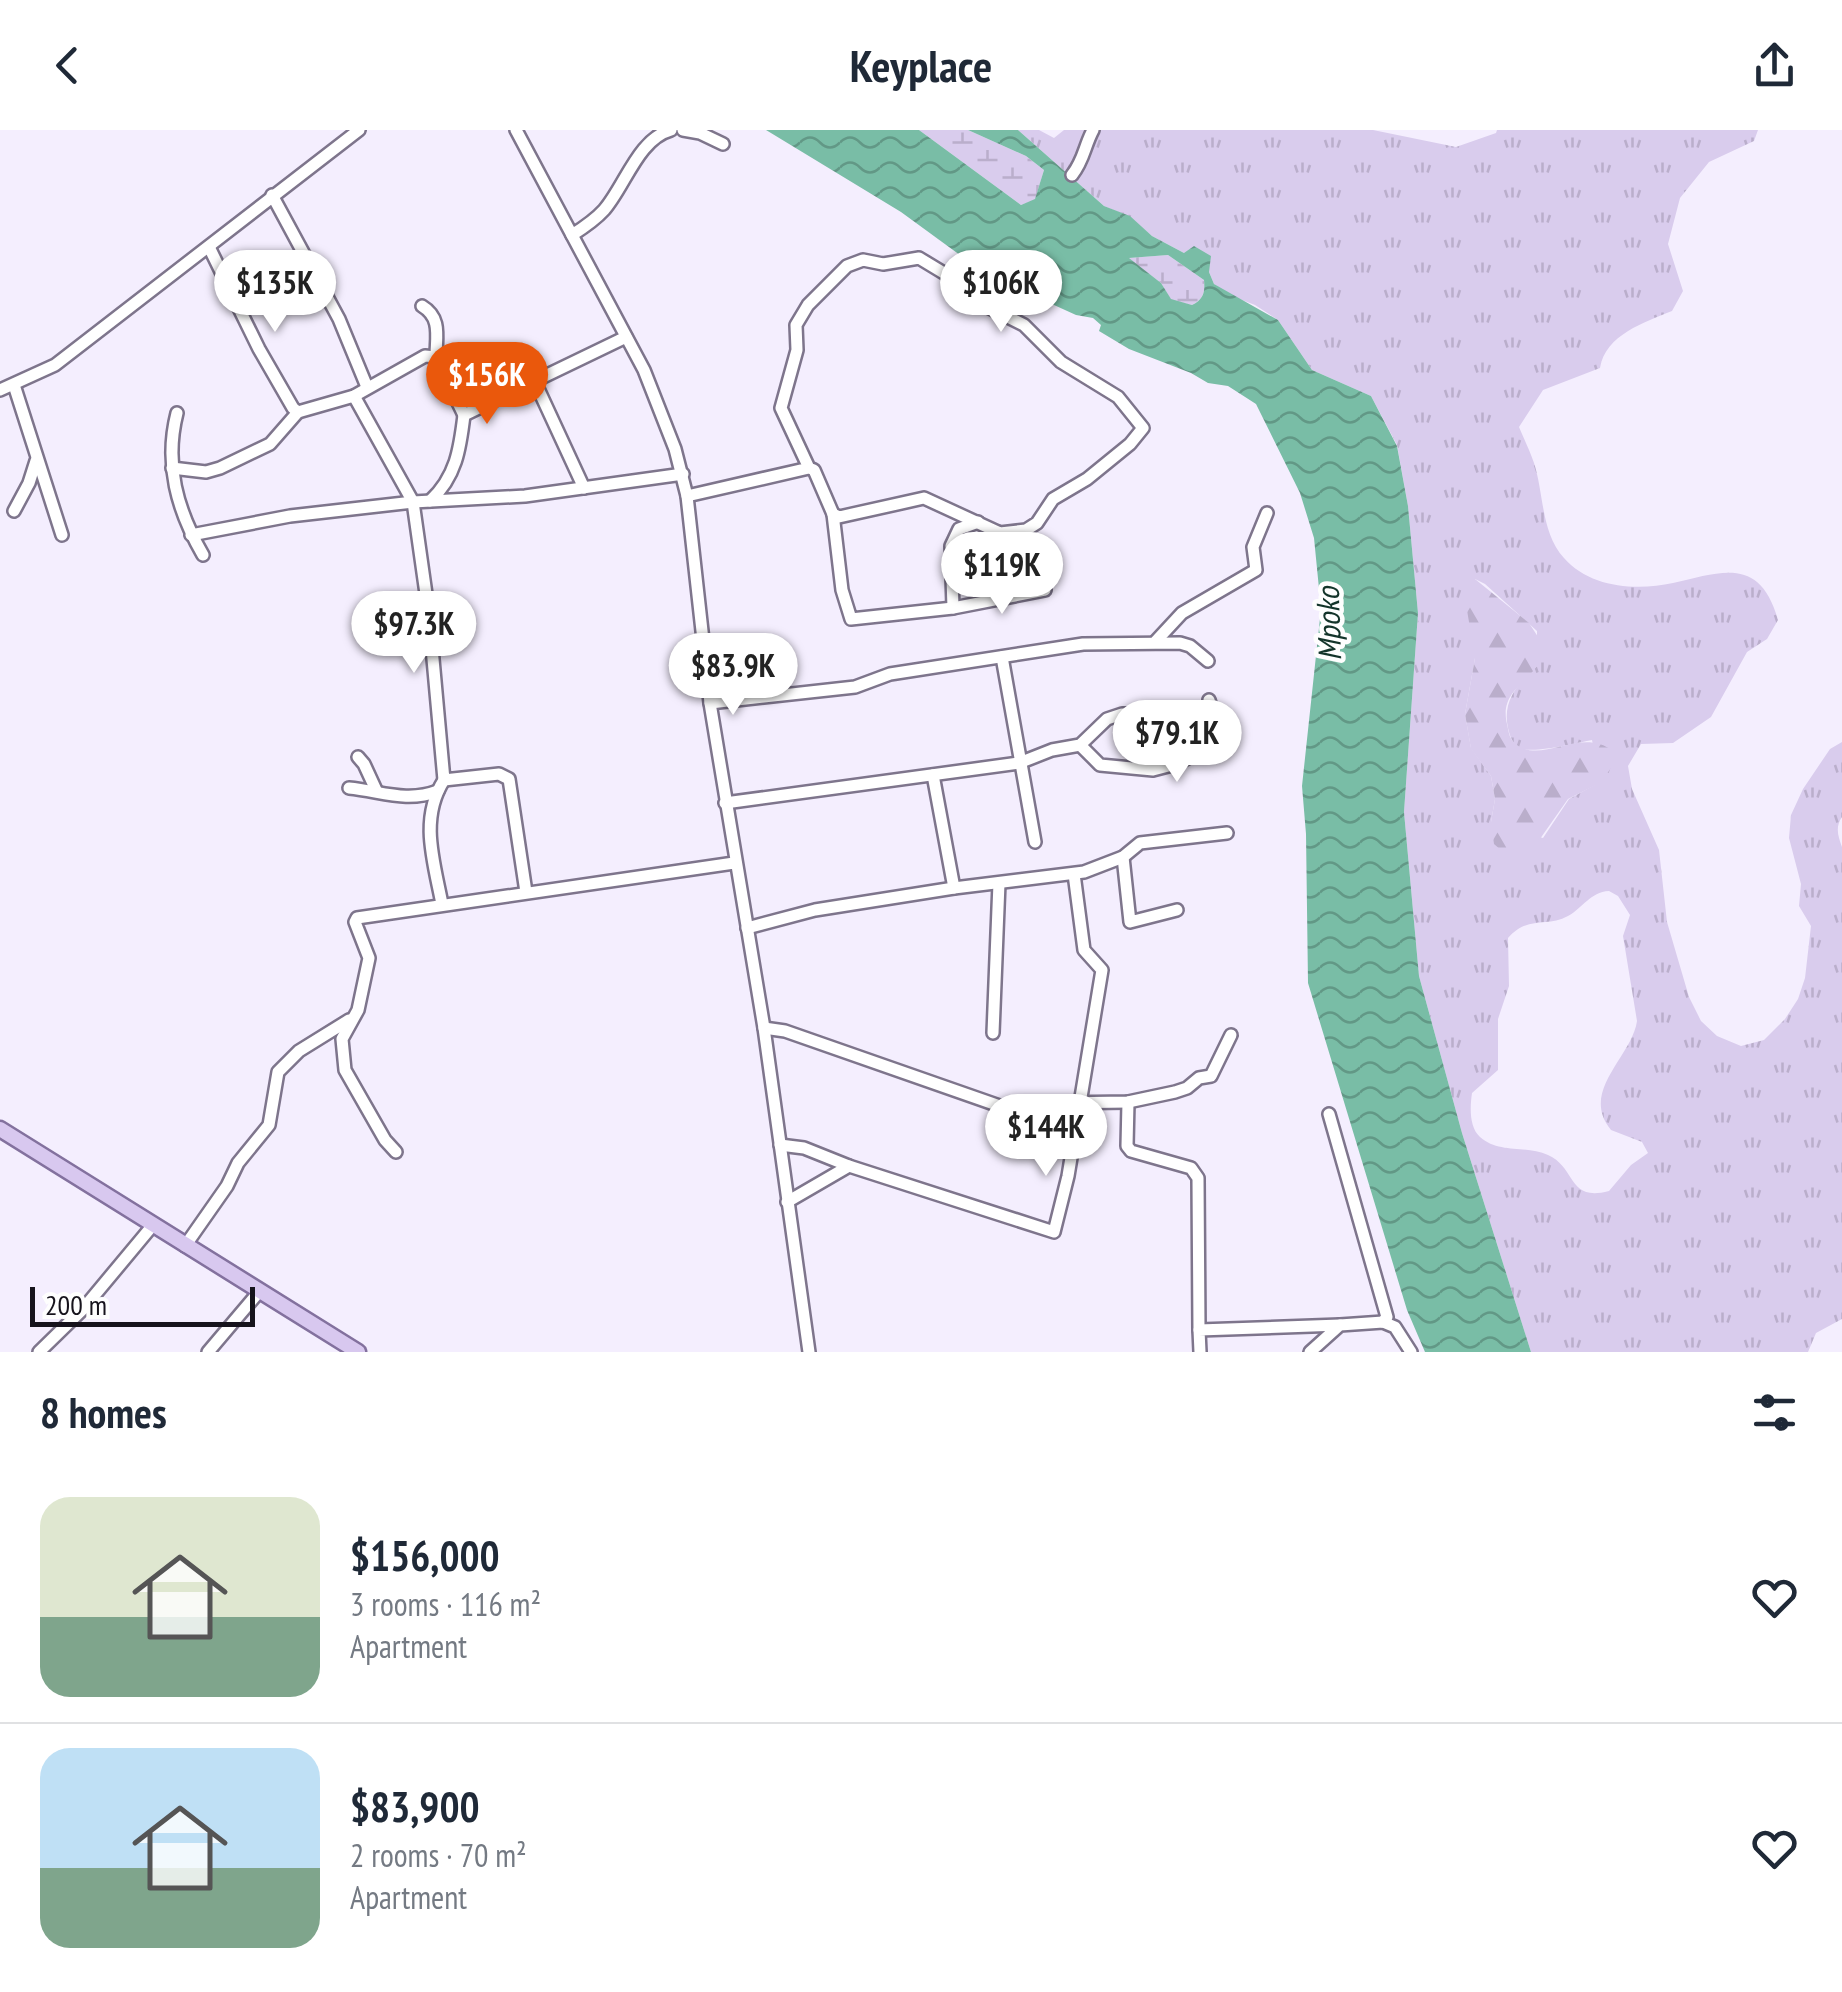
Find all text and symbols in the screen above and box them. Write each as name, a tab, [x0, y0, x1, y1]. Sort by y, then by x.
text: Keyplace	[850, 36, 992, 94]
icon: back	[40, 38, 95, 93]
icon: share	[1747, 38, 1802, 93]
pin: $135K	[205, 250, 345, 335]
pin: $106K	[931, 250, 1071, 335]
text: $135K	[236, 261, 314, 303]
text: $106K	[962, 261, 1040, 303]
pin: $156K	[417, 342, 557, 427]
text: $156K	[448, 353, 526, 395]
pin: $119K	[932, 532, 1072, 617]
text: $119K	[963, 543, 1041, 585]
water label: Mpoko	[1306, 584, 1350, 662]
pin: $97.3K	[333, 591, 495, 676]
text: $97.3K	[373, 602, 455, 644]
pin: $83.9K	[652, 633, 814, 718]
text: $83.9K	[691, 644, 775, 686]
pin: $79.1K	[1096, 700, 1258, 785]
text: $79.1K	[1135, 711, 1219, 753]
pin: $144K	[976, 1094, 1116, 1179]
text: $144K	[1007, 1105, 1085, 1147]
scale bar	[30, 1282, 255, 1326]
text: 200 m	[45, 1286, 107, 1323]
text: 8 homes	[40, 1385, 167, 1440]
icon: filters	[1747, 1385, 1802, 1440]
text: $156,000	[350, 1528, 500, 1583]
icon: home	[120, 1537, 240, 1657]
icon: heart	[1747, 1570, 1802, 1625]
text: 3 rooms · 116 m²	[350, 1583, 541, 1625]
text: Apartment	[350, 1625, 467, 1667]
text: $83,900	[350, 1779, 480, 1834]
icon: home	[120, 1788, 240, 1908]
icon: heart	[1747, 1821, 1802, 1876]
text: 2 rooms · 70 m²	[350, 1834, 527, 1876]
text: Apartment	[350, 1876, 467, 1918]

